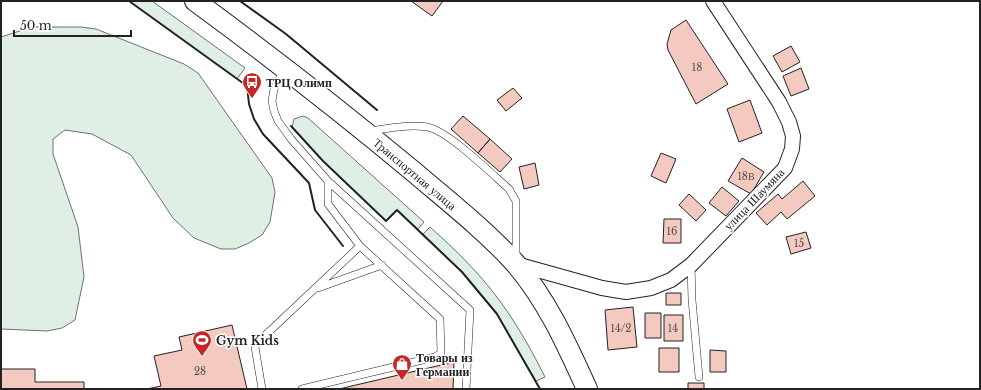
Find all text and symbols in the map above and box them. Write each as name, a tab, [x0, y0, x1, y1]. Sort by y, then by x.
scale bar	[14, 12, 131, 38]
text: 50 m	[20, 18, 52, 33]
house number: 18	[692, 61, 702, 74]
bus stop icon: ТРЦ Олимп	[241, 71, 263, 99]
place label: ТРЦ Олимп	[266, 75, 332, 90]
street label: Транспортная улица	[370, 135, 460, 214]
street label: улица Шаумяна	[721, 164, 788, 233]
house number: 18В	[737, 170, 755, 183]
house number: 16	[667, 225, 677, 238]
house number: 15	[794, 237, 804, 250]
house number: 14/2	[610, 322, 632, 335]
house number: 14	[668, 322, 678, 335]
sports icon: Gym Kids	[191, 329, 213, 357]
place label: Gym Kids	[216, 333, 279, 348]
place label: Товары из Германии	[416, 350, 473, 379]
shop icon: Товары из Германии	[391, 353, 413, 381]
house number: 28	[194, 365, 206, 378]

